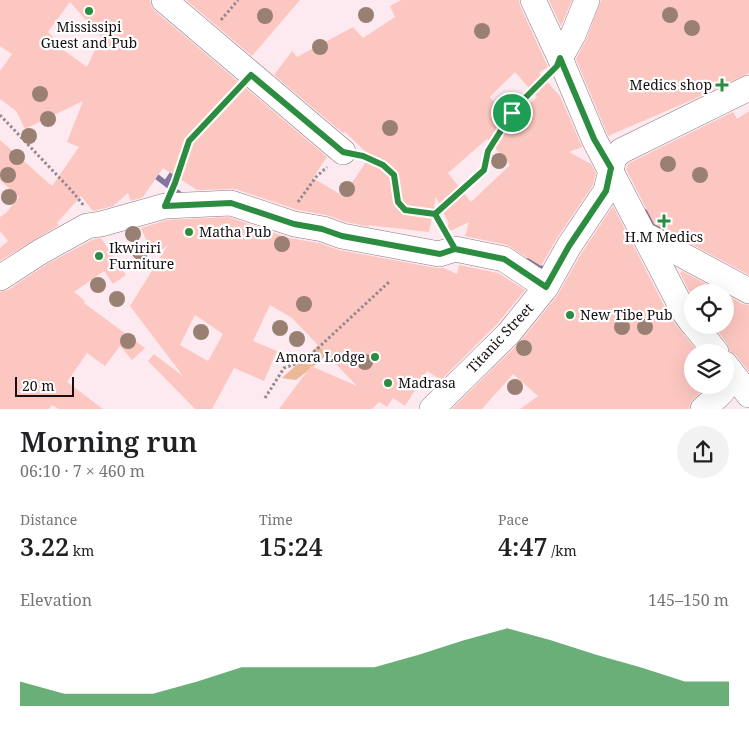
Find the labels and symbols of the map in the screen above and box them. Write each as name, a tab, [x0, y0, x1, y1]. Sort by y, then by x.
marker: Mississipi Guest and Pub	[83, 5, 95, 17]
place label: Mississipi Guest and Pub	[41, 17, 137, 52]
place label: Medics shop	[630, 75, 712, 94]
marker: Medics shop	[716, 79, 728, 91]
pin	[491, 92, 533, 134]
marker: H.M Medics	[658, 215, 670, 227]
place label: Matha Pub	[199, 222, 271, 241]
marker: Matha Pub	[183, 226, 195, 238]
place label: H.M Medics	[625, 227, 703, 246]
place label: Ikwiriri Furniture	[109, 238, 174, 273]
marker: Ikwiriri Furniture	[93, 250, 105, 262]
street label: Titanic Street	[462, 299, 537, 377]
place label: New Tibe Pub	[580, 305, 673, 324]
marker: New Tibe Pub	[564, 309, 576, 321]
place label: Amora Lodge	[276, 347, 365, 366]
marker: Amora Lodge	[369, 351, 381, 363]
place label: Madrasa	[398, 373, 456, 392]
scale bar	[15, 374, 74, 397]
marker: Madrasa	[382, 377, 394, 389]

